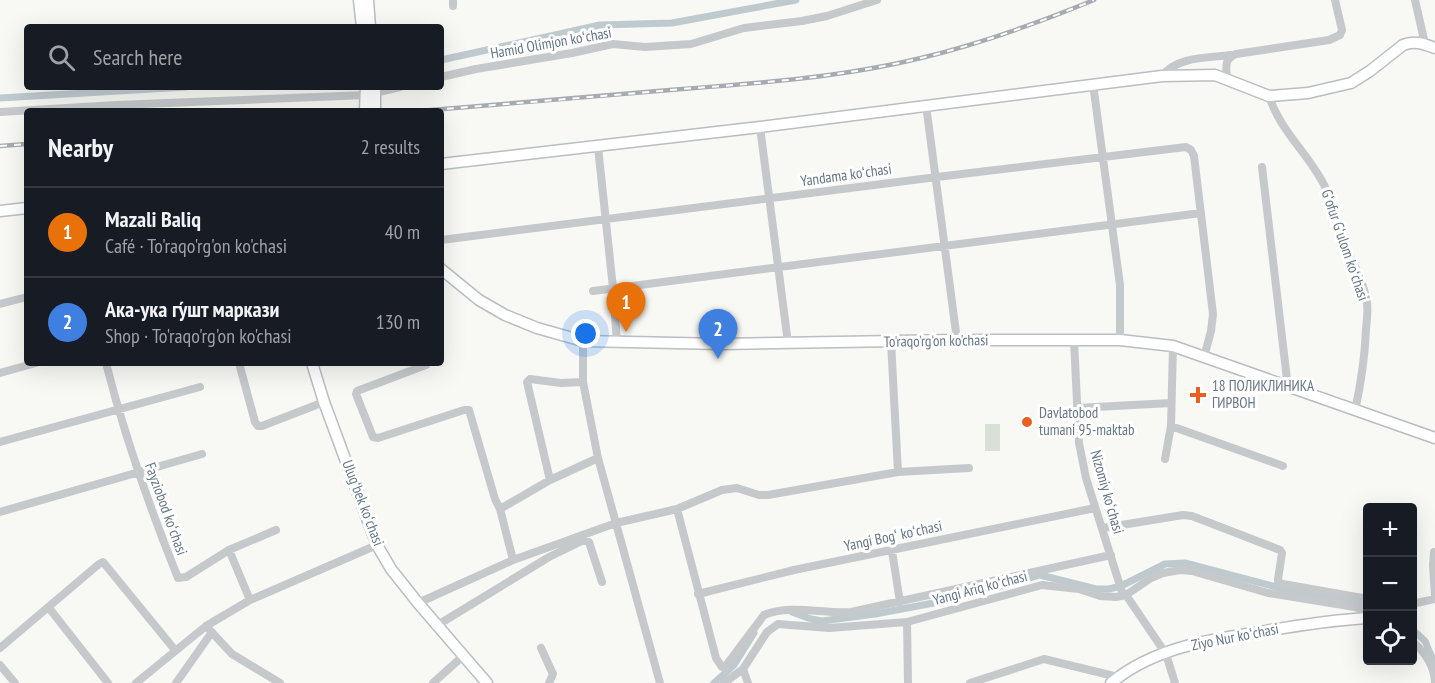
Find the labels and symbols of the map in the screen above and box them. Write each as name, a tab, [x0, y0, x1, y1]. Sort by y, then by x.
street label: Hamid Olimjon koʻchasi	[489, 22, 613, 63]
street label: Yandama koʻchasi	[799, 159, 893, 190]
street label: Gʻofur Gʻulom koʻchasi	[1318, 187, 1373, 303]
pin: 1	[606, 282, 646, 332]
pin: 2	[698, 310, 738, 359]
your location	[571, 319, 600, 348]
street label: To'raqo'rg'on ko'chasi	[883, 330, 989, 351]
place label: 18 ПОЛИКЛИНИКА ГИРВОН	[1212, 376, 1315, 412]
marker: 18 ПОЛИКЛИНИКА ГИРВОН	[1189, 386, 1207, 404]
place label: Davlatobod tumani 95-maktab	[1039, 403, 1135, 439]
marker: Davlatobod tumani 95-maktab	[1020, 415, 1034, 429]
street label: Nizomiy koʻchasi	[1086, 448, 1128, 536]
street label: Ulugʻbek koʻchasi	[338, 457, 389, 549]
street label: Fayziobod koʻchasi	[141, 460, 192, 558]
street label: Yangi Bogʻ koʻchasi	[842, 516, 944, 555]
street label: Yangi Ariq koʻchasi	[931, 566, 1029, 609]
street label: Ziyo Nur koʻchasi	[1190, 619, 1280, 654]

